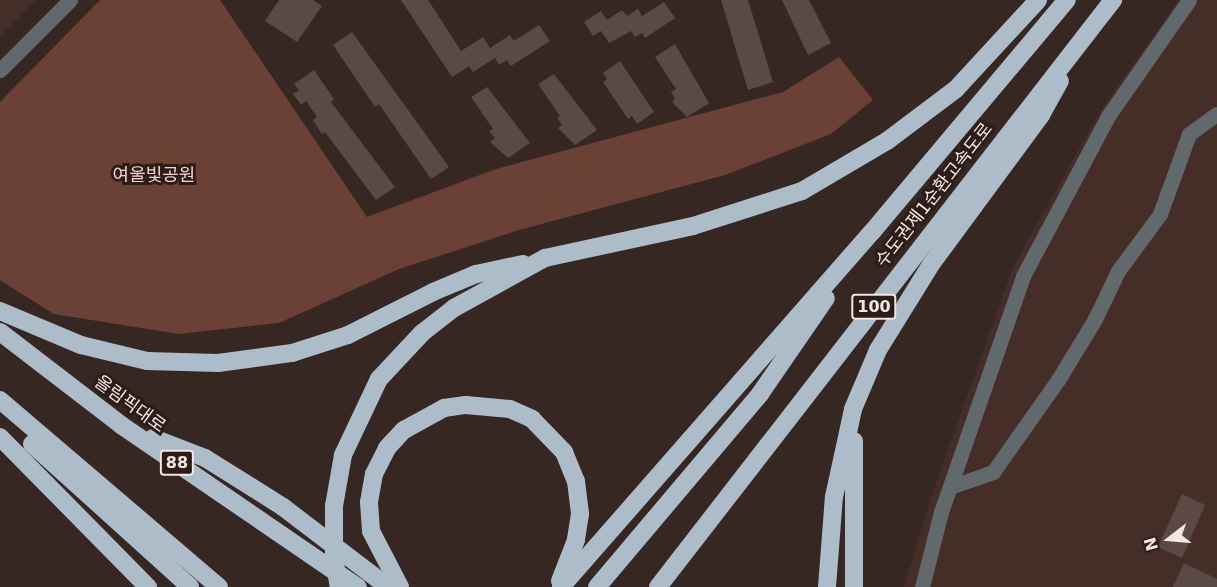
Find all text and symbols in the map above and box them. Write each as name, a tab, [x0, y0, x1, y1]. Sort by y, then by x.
street label: 수도권제1순환고속도로	[871, 119, 997, 271]
park label: 여울빛공원	[113, 164, 195, 186]
road number: 100	[850, 294, 898, 320]
street label: 올림픽대로	[90, 371, 170, 437]
road number: 88	[159, 450, 195, 476]
north arrow	[1139, 509, 1199, 569]
text: N	[1140, 535, 1162, 553]

